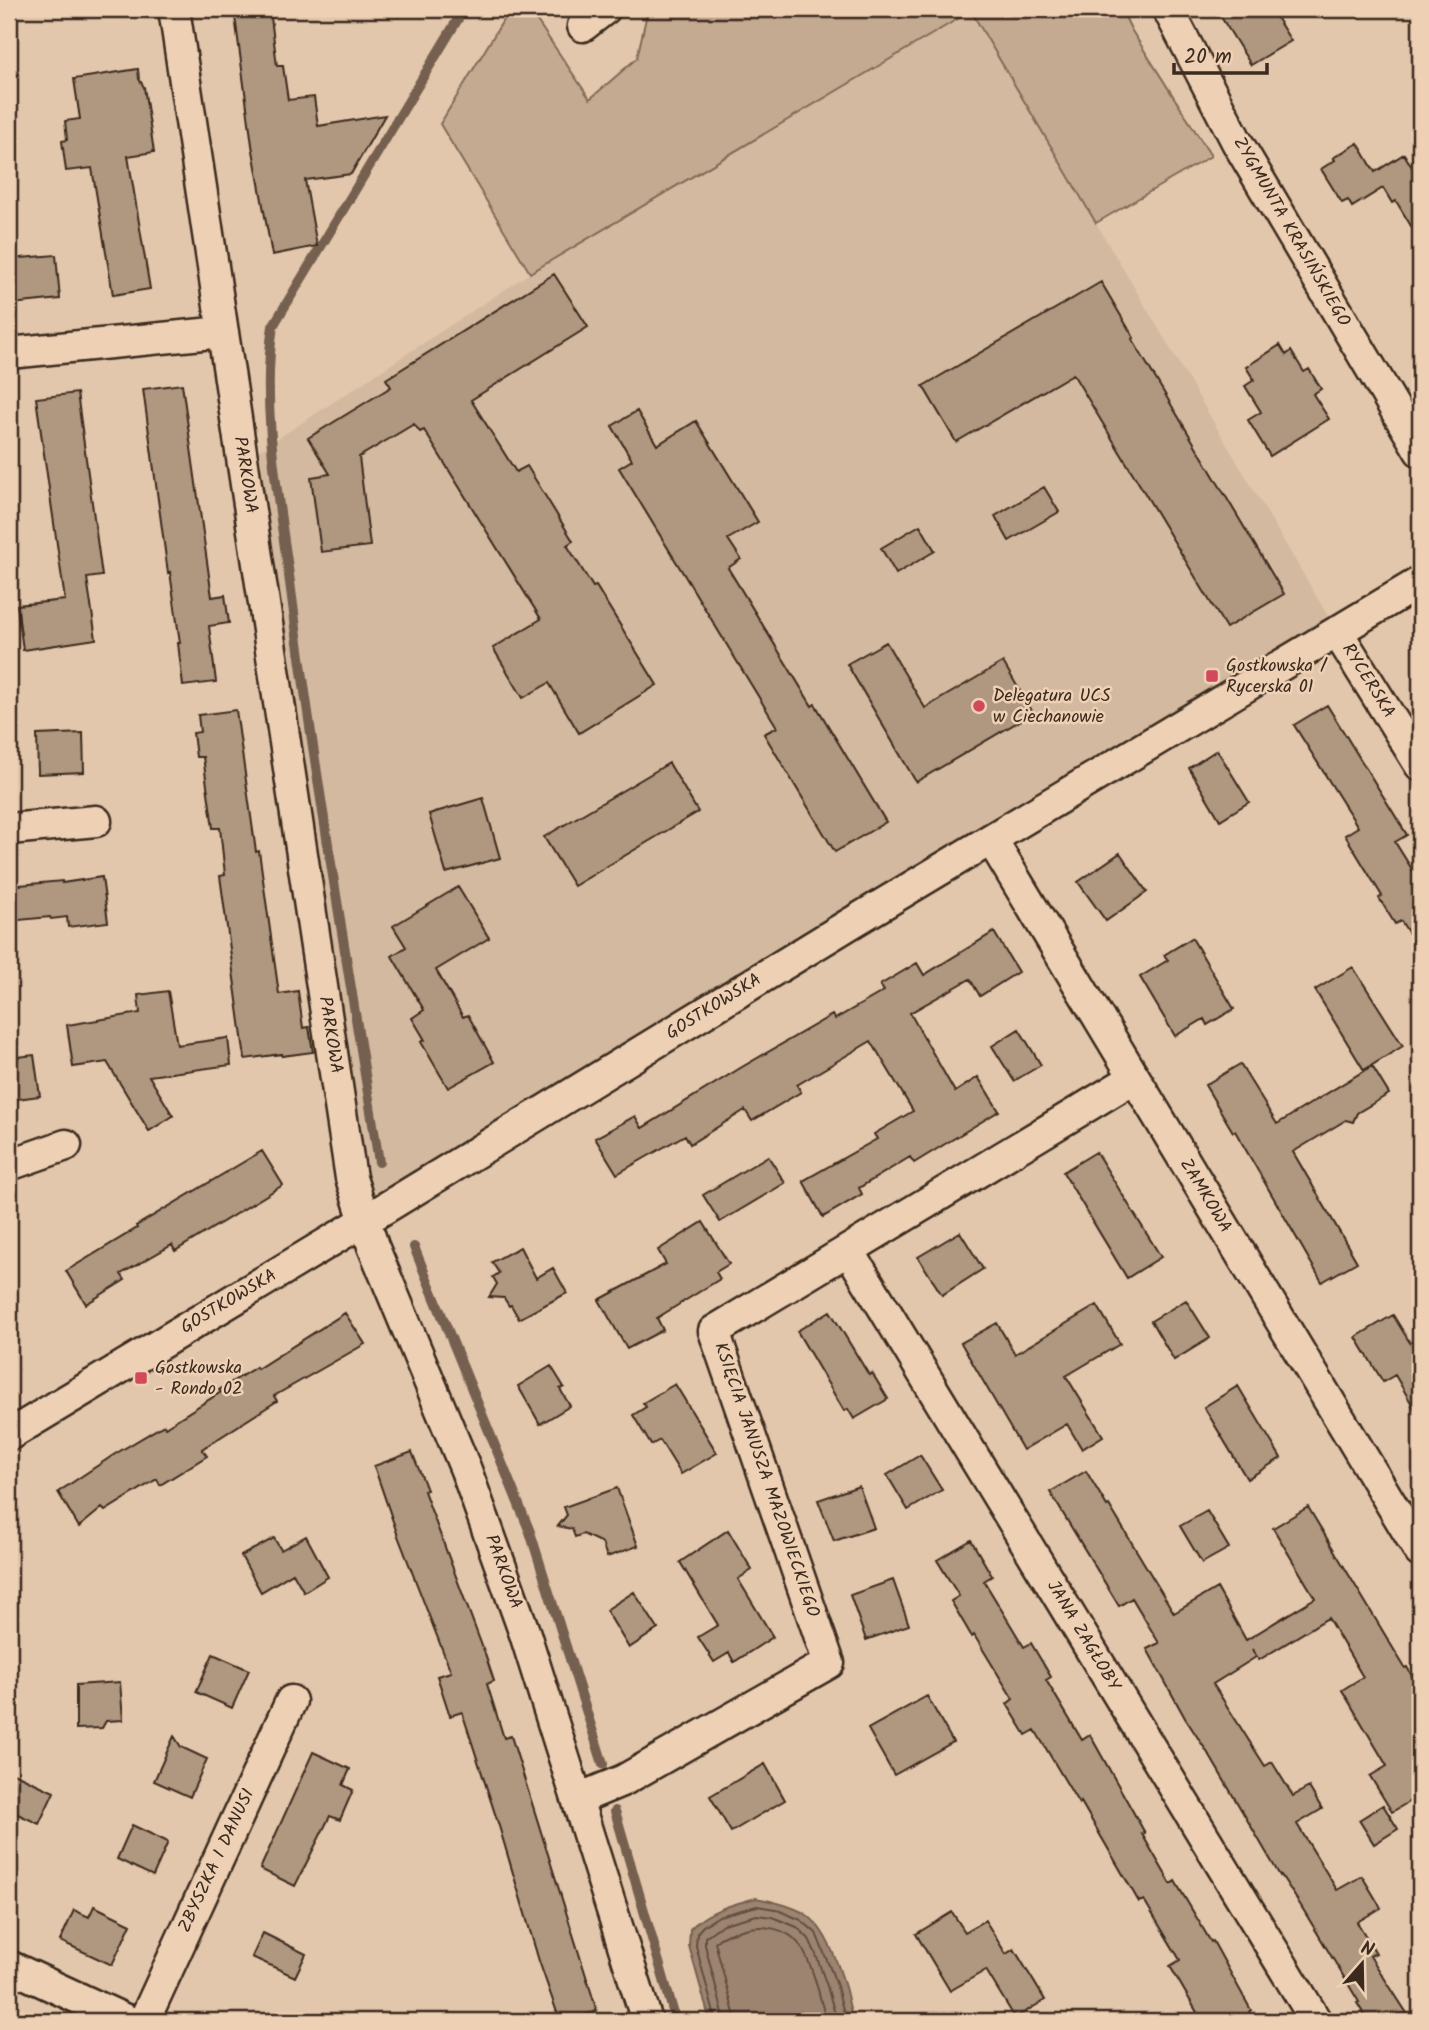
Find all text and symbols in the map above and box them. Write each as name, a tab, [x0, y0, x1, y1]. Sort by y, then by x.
scale bar	[1174, 32, 1266, 76]
text: 20 m	[1184, 41, 1232, 74]
street label: ZYGMUNTA KRASIŃSKIEGO	[1225, 132, 1357, 332]
street label: PARKOWA	[225, 434, 265, 516]
street label: RYCERSKA	[1333, 638, 1403, 724]
place label: Gostkowska / Rycerska 01	[1226, 652, 1328, 702]
marker: Gostkowska / Rycerska 01	[1204, 668, 1220, 684]
place label: Delegatura UCS w Ciechanowie	[993, 682, 1111, 732]
marker: Delegatura UCS w Ciechanowie	[971, 698, 987, 714]
street label: GOSTKOWSKA	[660, 966, 768, 1048]
street label: PARKOWA	[310, 994, 350, 1076]
street label: ZAMKOWA	[1171, 1153, 1239, 1239]
street label: GOSTKOWSKA	[175, 1262, 283, 1342]
street label: KSIĘCIA JANUSZA MAZOWIECKIEGO	[705, 1339, 827, 1621]
place label: Gostkowska - Rondo 02	[155, 1354, 243, 1404]
marker: Gostkowska - Rondo 02	[133, 1370, 149, 1386]
street label: PARKOWA	[476, 1530, 530, 1614]
street label: JANA ZAGŁOBY	[1038, 1575, 1128, 1698]
street label: ZBYSZKA I DANUSI	[171, 1784, 263, 1938]
north arrow	[1328, 1928, 1398, 1998]
text: N	[1356, 1934, 1378, 1966]

